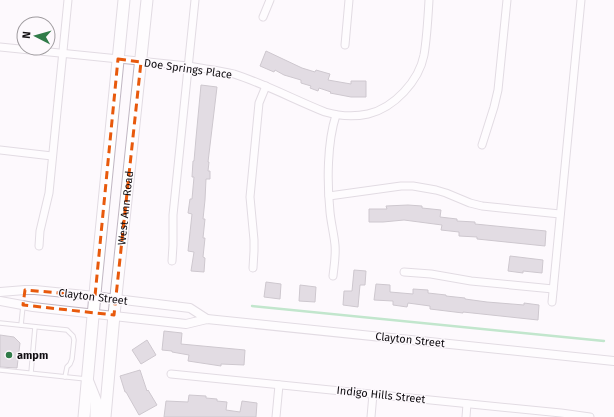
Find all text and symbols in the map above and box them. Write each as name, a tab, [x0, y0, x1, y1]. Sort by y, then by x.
north arrow	[16, 16, 56, 56]
text: N	[20, 31, 33, 39]
street label: Doe Springs Place	[143, 56, 233, 82]
street label: West Ann Road	[115, 170, 136, 246]
street label: Clayton Street	[58, 286, 128, 308]
street label: Clayton Street	[375, 330, 445, 350]
place label: ampm	[17, 349, 48, 362]
marker: ampm	[4, 350, 14, 360]
street label: Indigo Hills Street	[336, 384, 426, 406]

